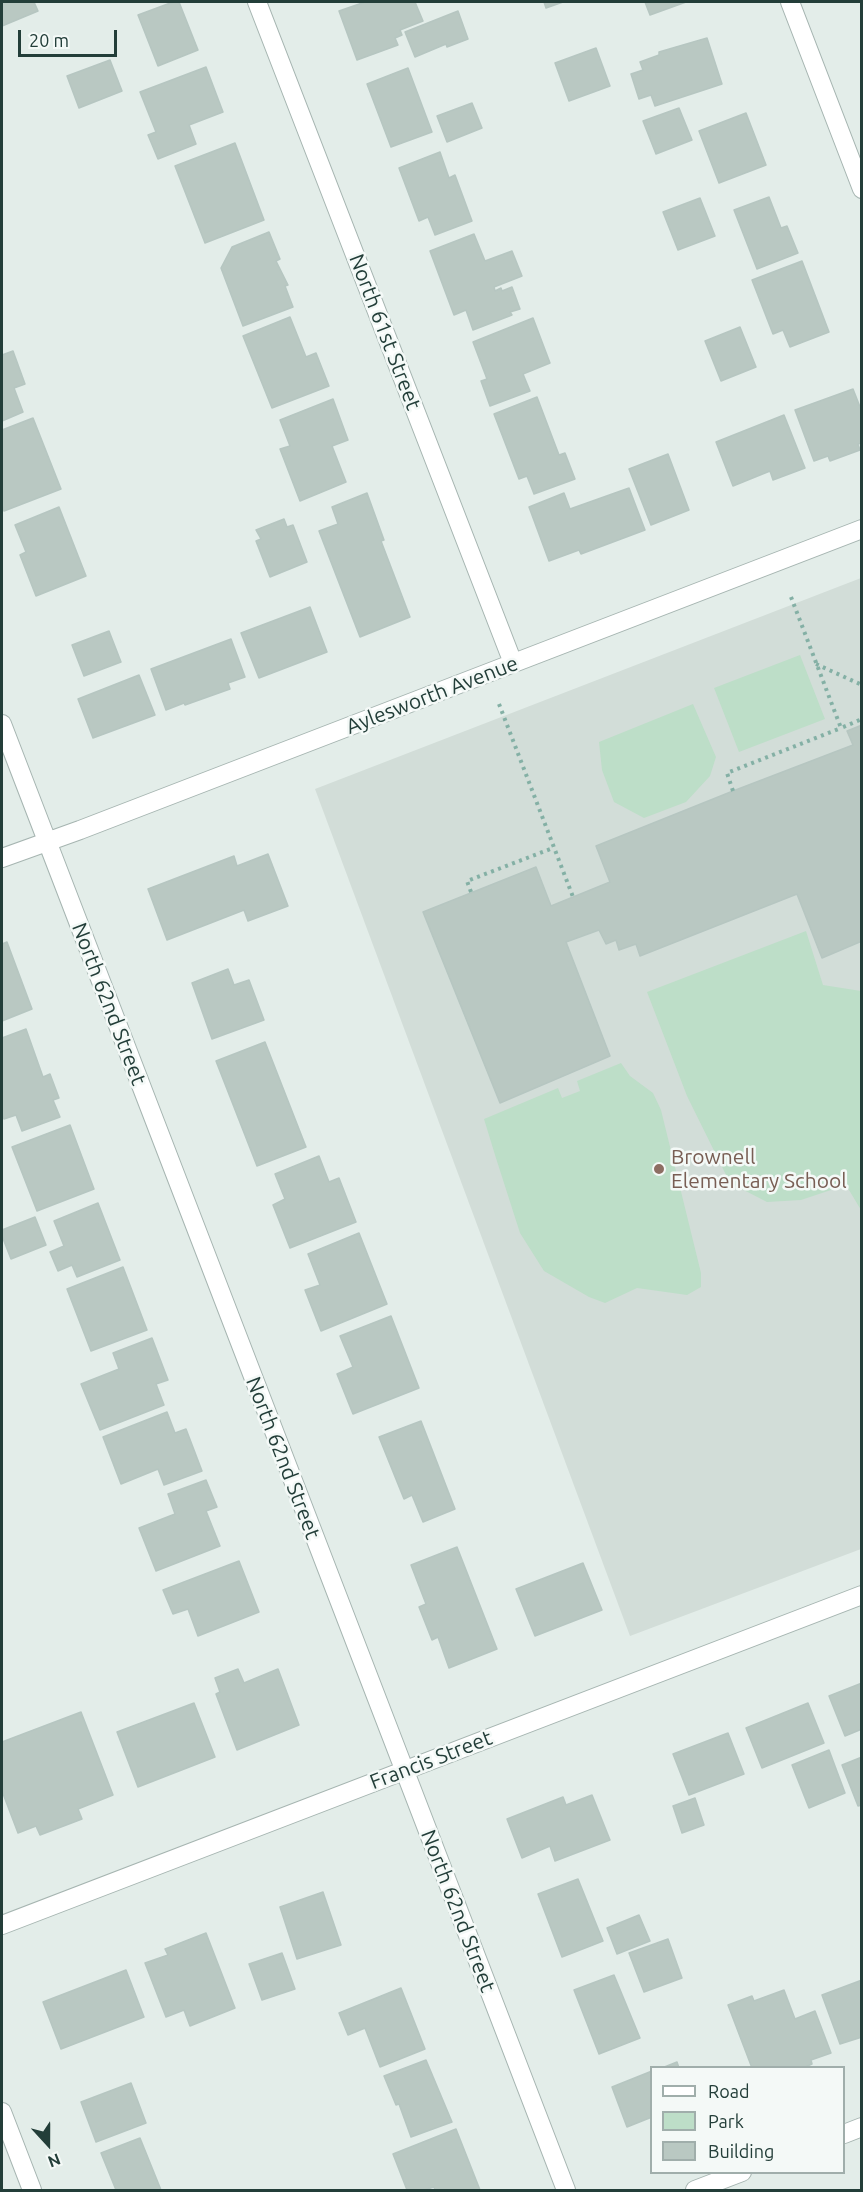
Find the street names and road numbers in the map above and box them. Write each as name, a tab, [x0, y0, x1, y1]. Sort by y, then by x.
street label: North 61st Street	[344, 251, 426, 413]
street label: Aylesworth Avenue	[342, 651, 522, 739]
street label: North 62nd Street	[66, 919, 152, 1089]
street label: North 62nd Street	[240, 1373, 326, 1543]
street label: Francis Street	[366, 1725, 496, 1795]
street label: North 62nd Street	[415, 1826, 501, 1996]

